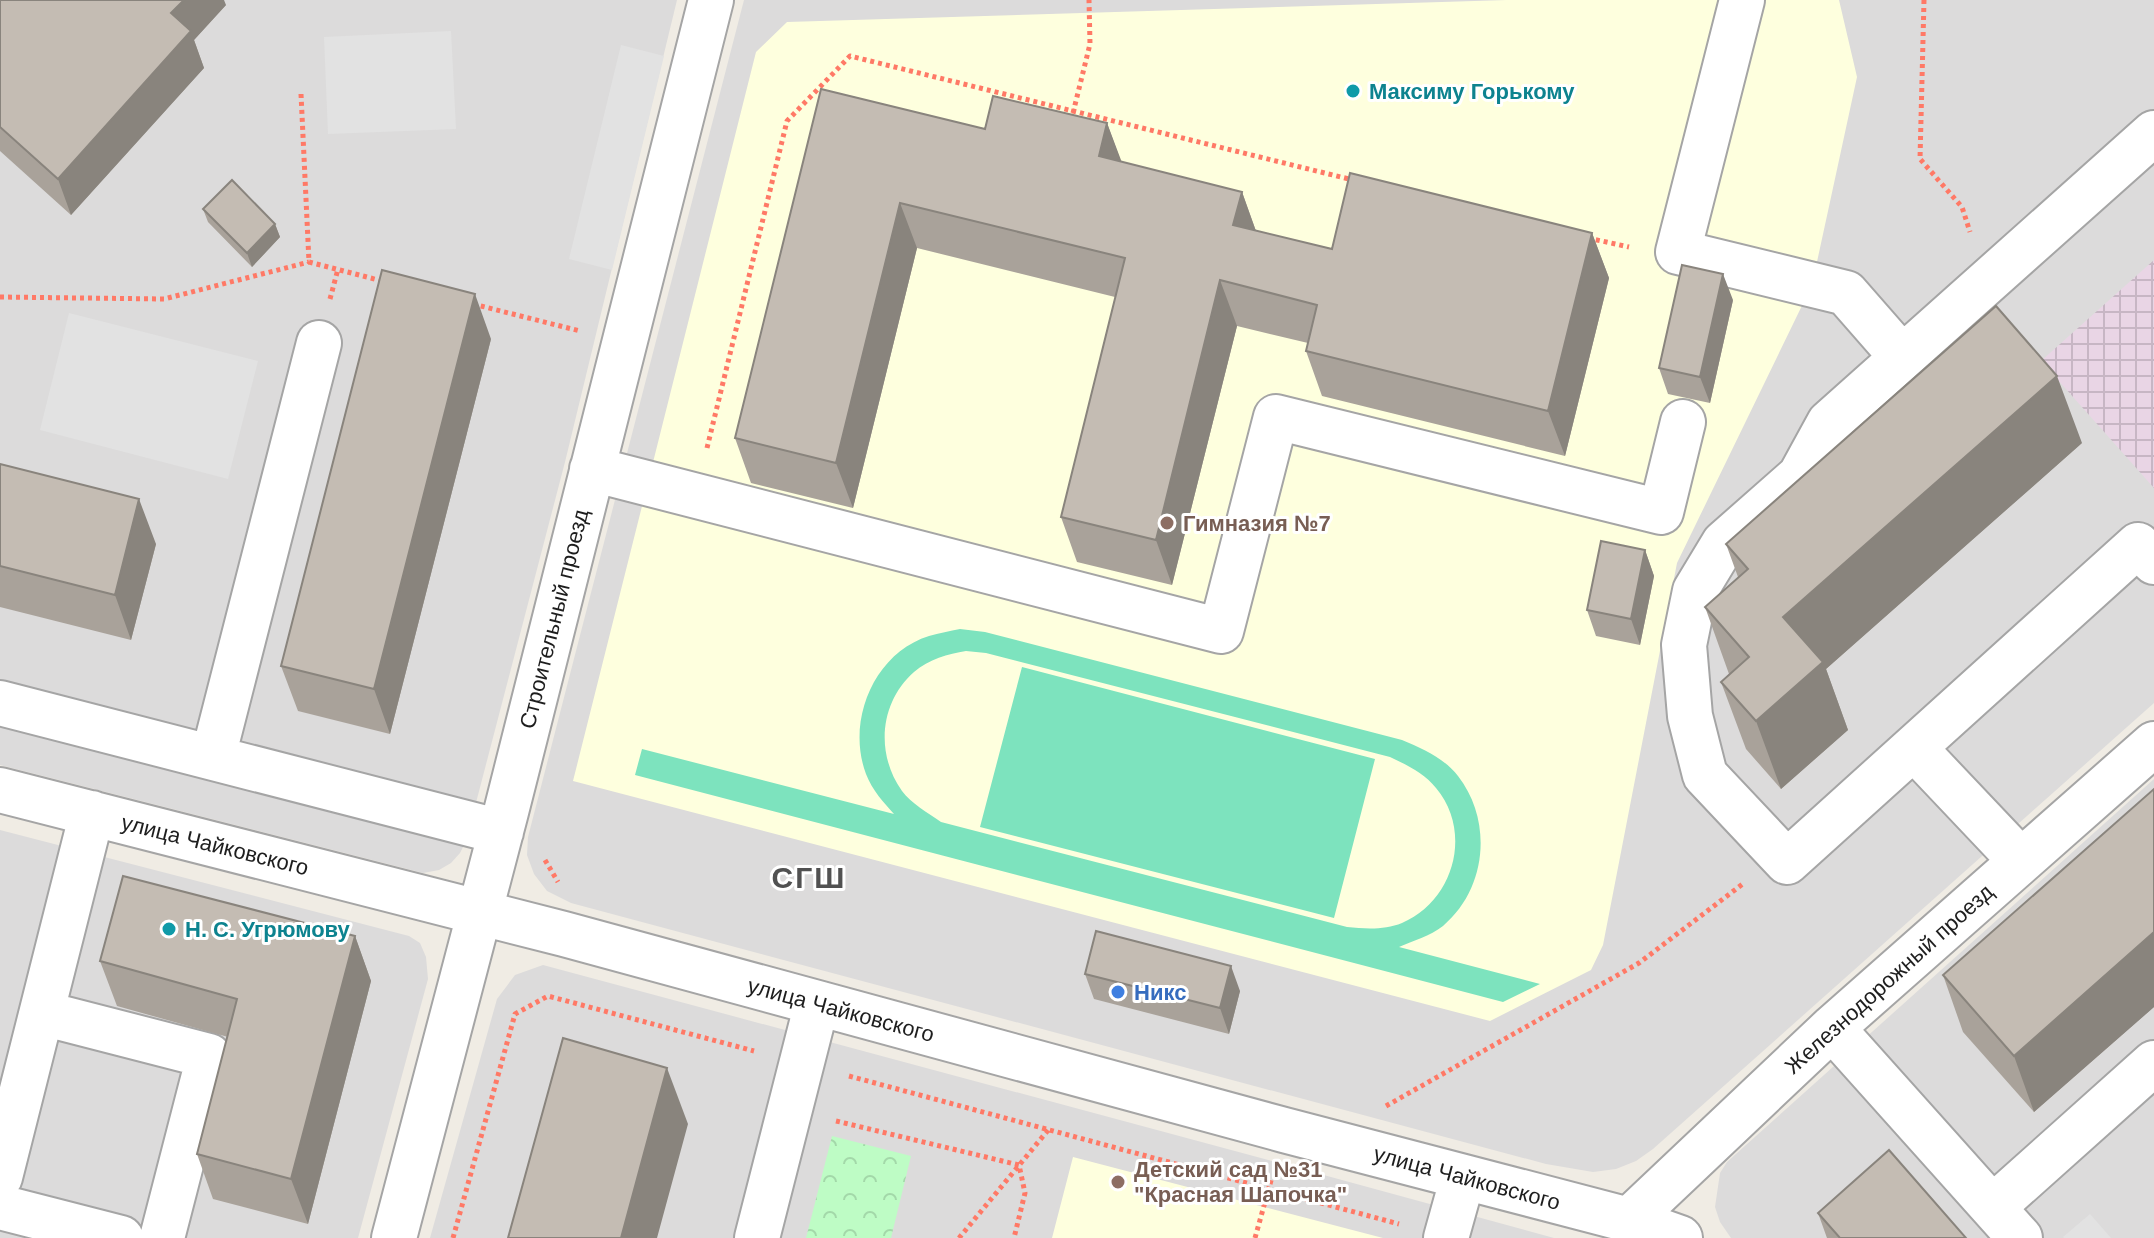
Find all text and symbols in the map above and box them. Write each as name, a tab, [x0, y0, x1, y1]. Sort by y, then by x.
place label: Максиму Горькому	[1369, 79, 1575, 104]
marker: Максиму Горькому	[1344, 82, 1362, 100]
street label: Строительный проезд	[515, 507, 593, 731]
place label: Гимназия №7	[1183, 511, 1331, 536]
marker: Гимназия №7	[1158, 514, 1176, 532]
street label: улица Чайковского	[119, 810, 311, 880]
district label: СГШ	[772, 861, 846, 894]
street label: Железнодорожный проезд	[1780, 879, 1998, 1079]
place label: Н. С. Угрюмову	[185, 917, 351, 942]
marker: Н. С. Угрюмову	[160, 920, 178, 938]
street label: улица Чайковского	[745, 973, 937, 1047]
place label: Никс	[1134, 980, 1186, 1005]
marker: Никс	[1109, 983, 1127, 1001]
street label: улица Чайковского	[1371, 1141, 1563, 1215]
place label: Детский сад №31 "Красная Шапочка"	[1134, 1157, 1347, 1207]
marker: Детский сад №31 "Красная Шапочка"	[1109, 1173, 1127, 1191]

